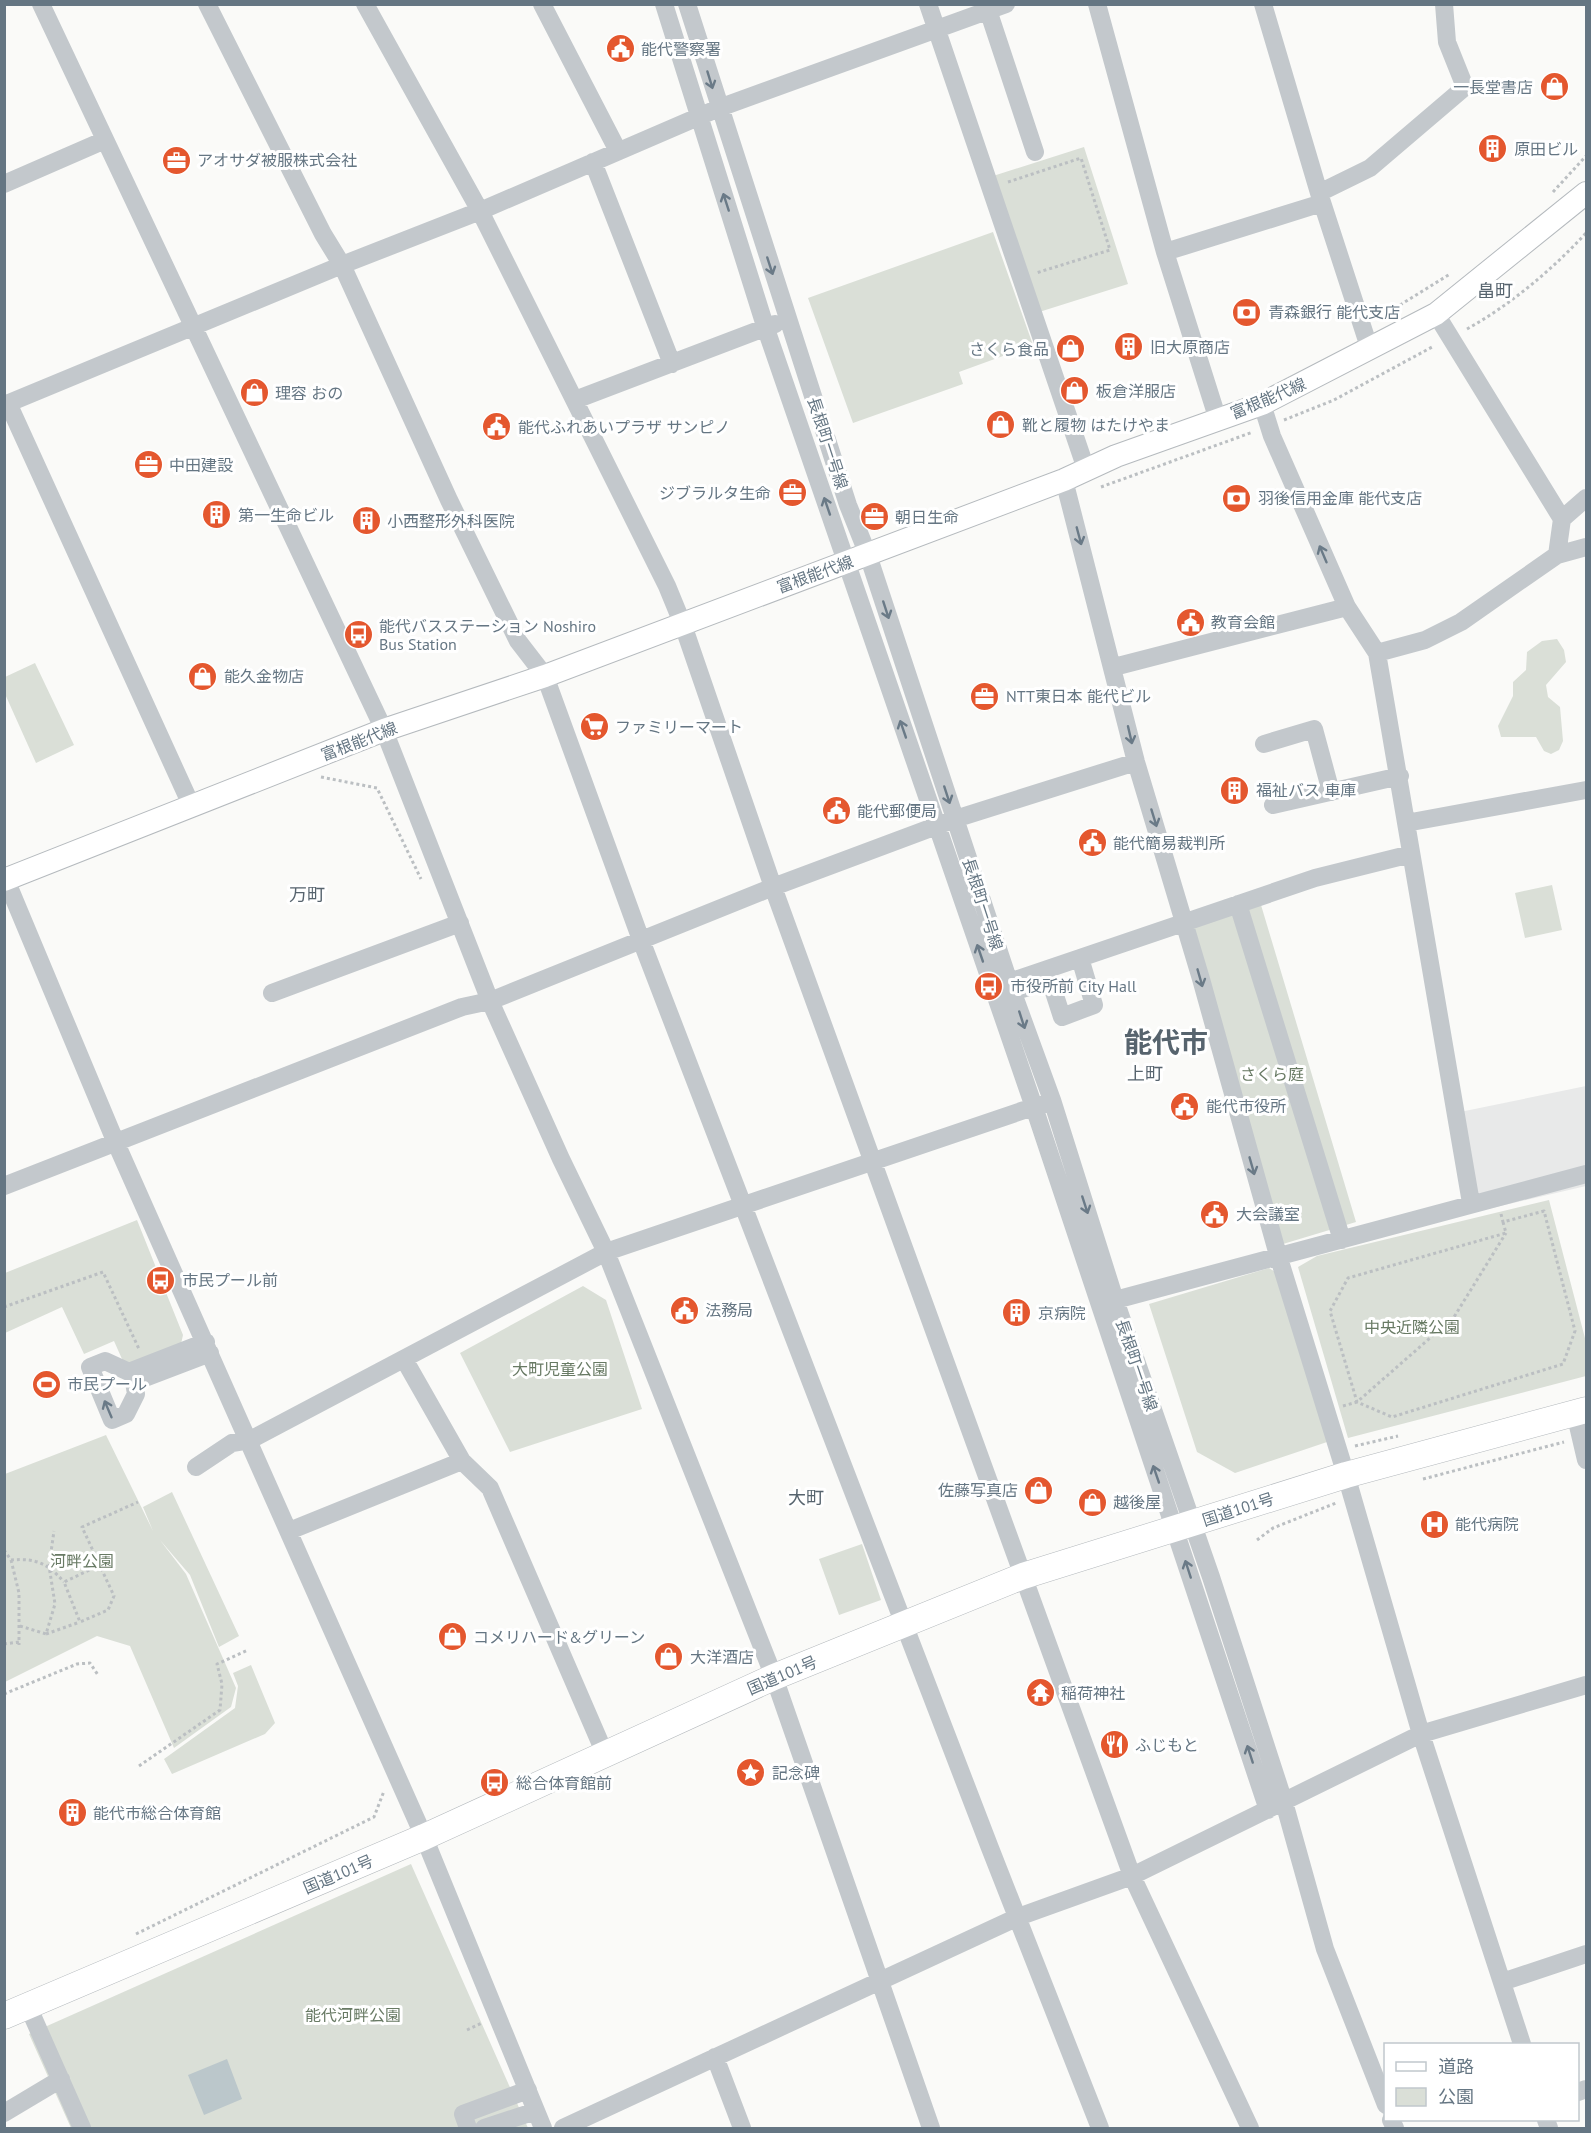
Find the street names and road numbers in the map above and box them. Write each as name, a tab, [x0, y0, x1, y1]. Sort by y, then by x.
street label: 富根能代線	[1227, 373, 1309, 423]
street label: 長根町一号線	[804, 394, 852, 492]
street label: 富根能代線	[774, 551, 856, 597]
street label: 富根能代線	[318, 717, 400, 765]
street label: 長根町一号線	[959, 855, 1007, 953]
street label: 長根町一号線	[1112, 1316, 1162, 1414]
street label: 国道101号	[1200, 1488, 1276, 1530]
street label: 国道101号	[744, 1651, 820, 1699]
street label: 国道101号	[300, 1850, 376, 1898]

